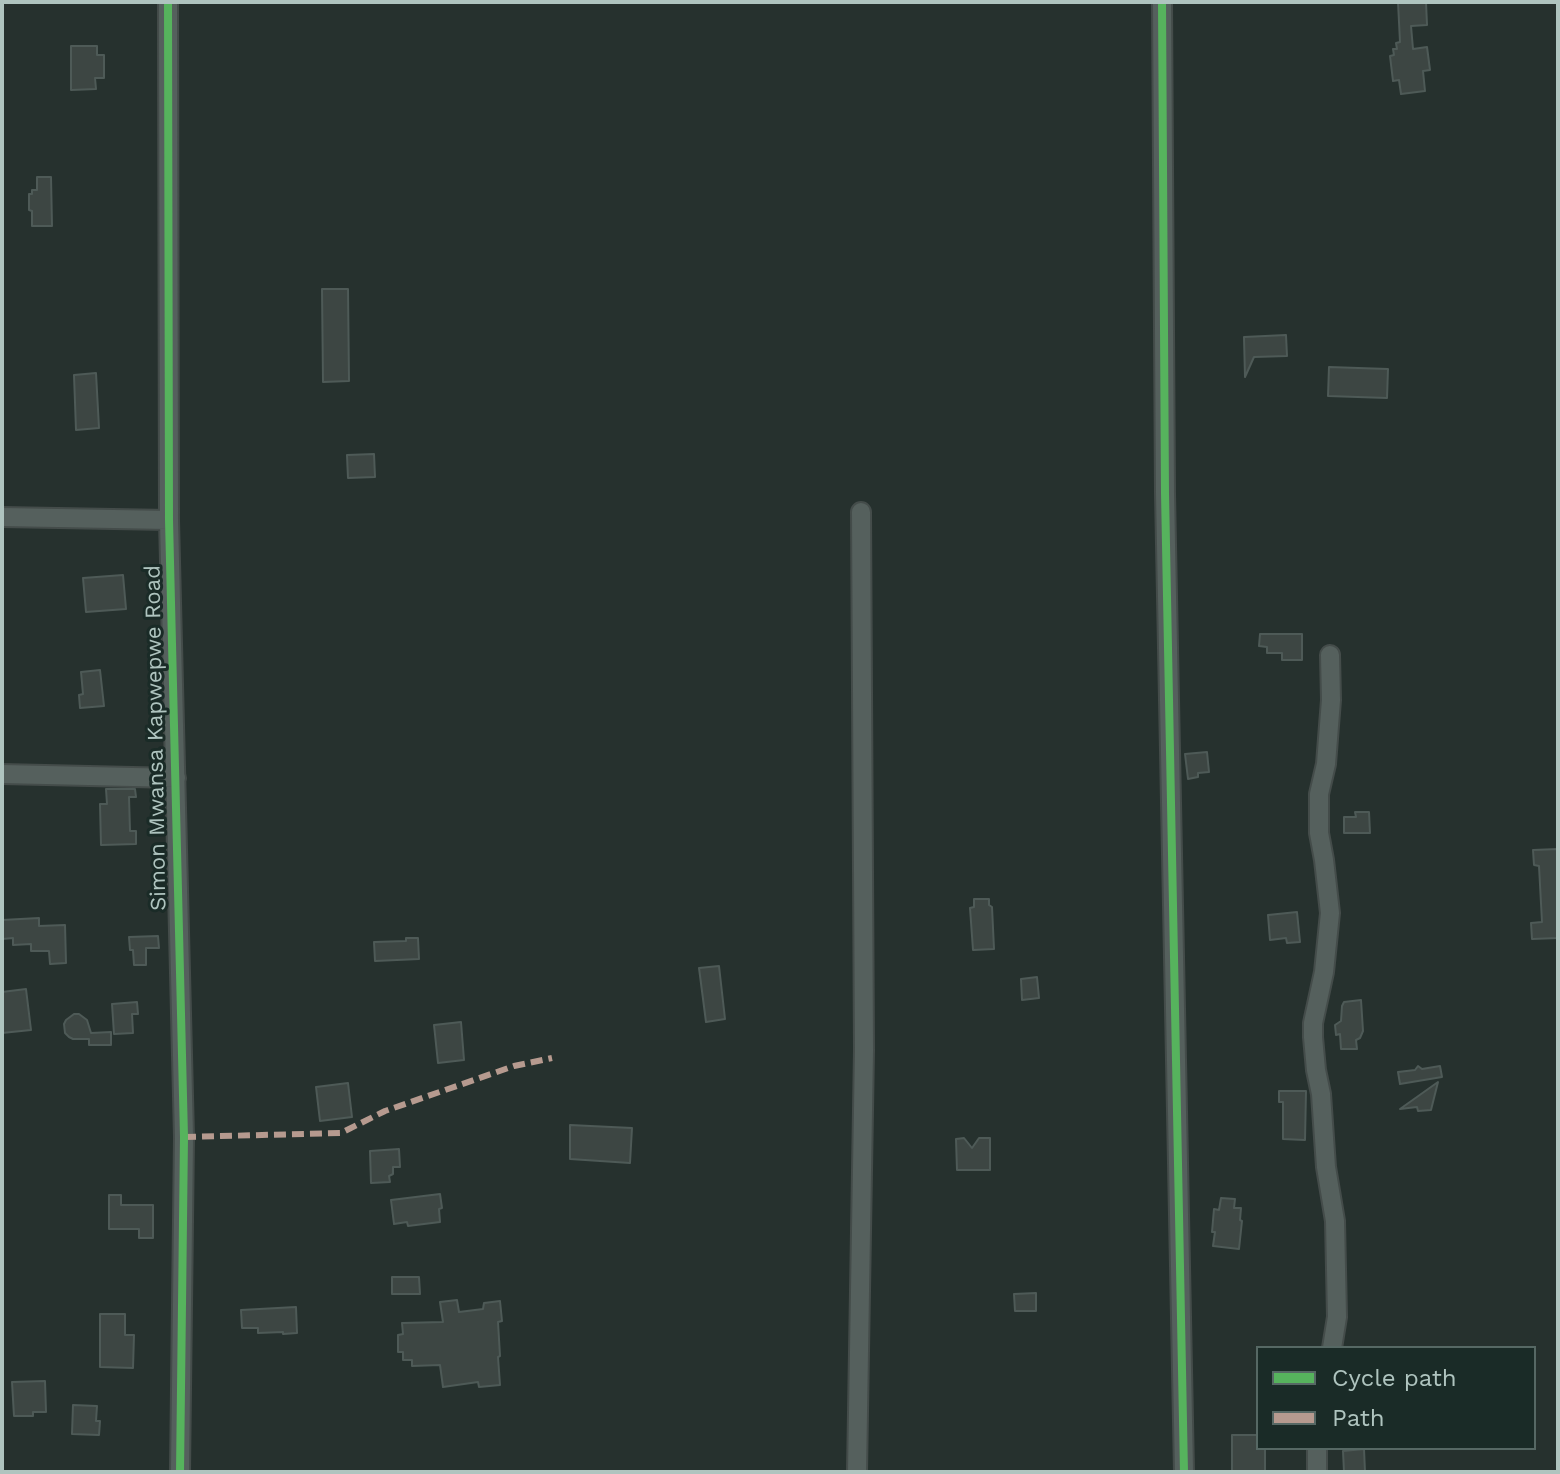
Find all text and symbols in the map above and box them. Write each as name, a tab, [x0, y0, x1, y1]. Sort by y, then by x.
street label: Simon Mwansa Kapwepwe Road	[140, 565, 172, 911]
legend	[1256, 1346, 1536, 1450]
text: Cycle path	[1332, 1364, 1457, 1392]
text: Path	[1332, 1404, 1385, 1432]

